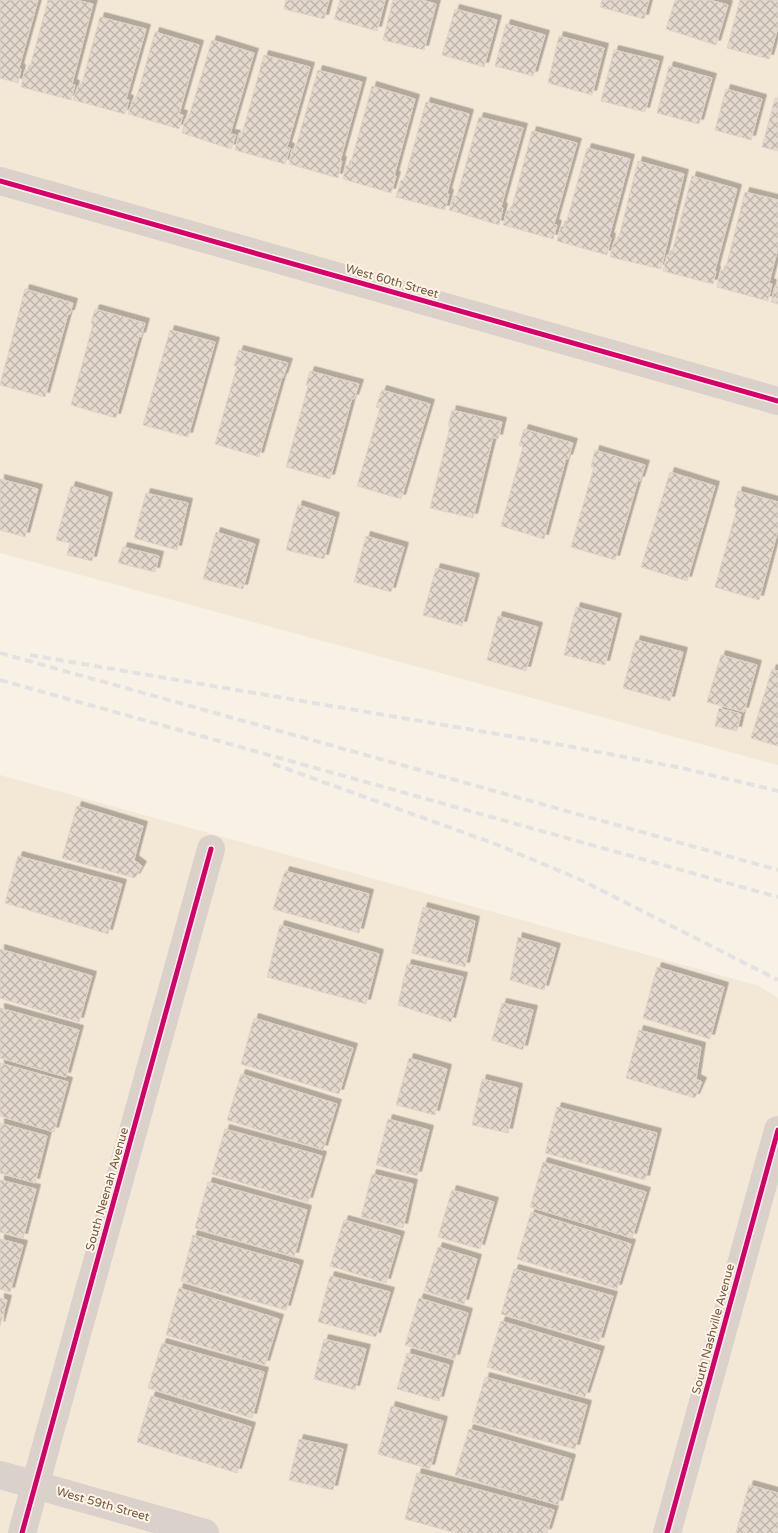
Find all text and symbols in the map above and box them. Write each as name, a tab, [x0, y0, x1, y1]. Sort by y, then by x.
street label: West 60th Street	[344, 261, 441, 301]
street label: South Neenah Avenue	[83, 1126, 131, 1252]
street label: South Nashville Avenue	[689, 1262, 737, 1396]
street label: West 59th Street	[55, 1484, 152, 1524]

